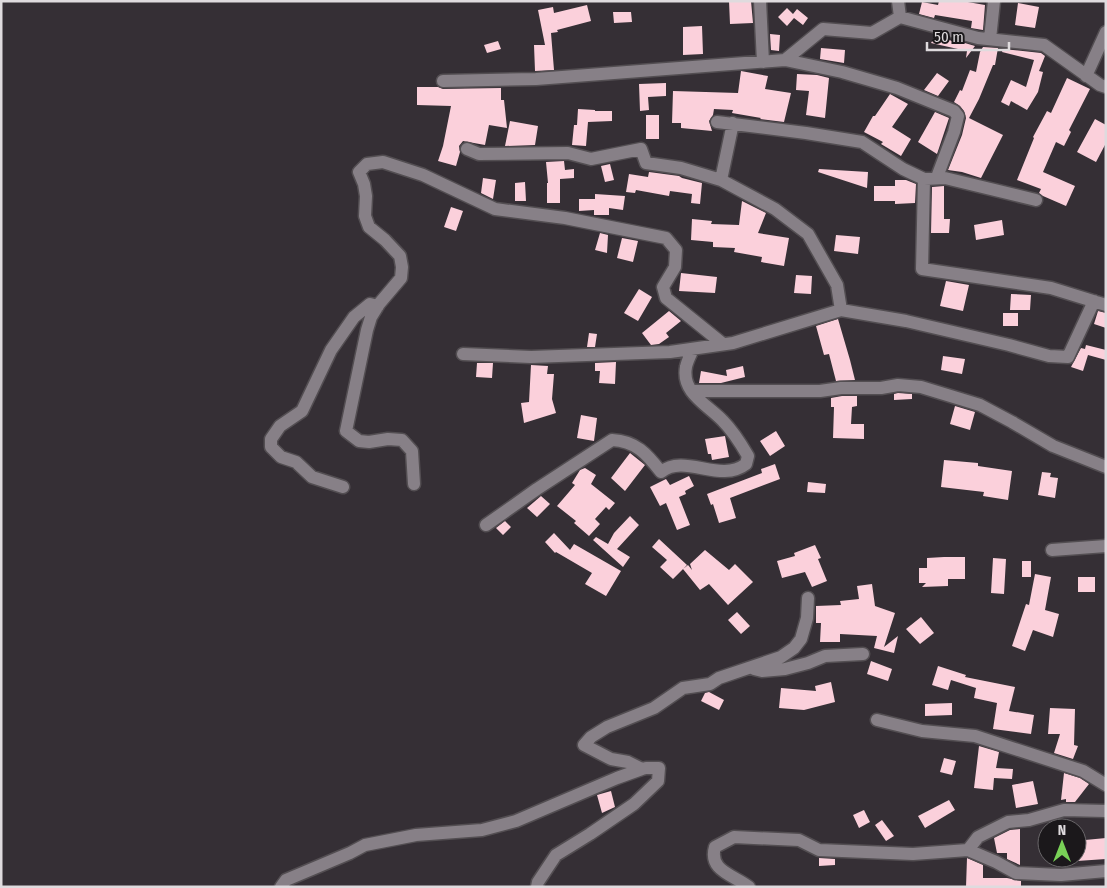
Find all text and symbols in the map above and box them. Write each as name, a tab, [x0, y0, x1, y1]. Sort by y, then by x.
scale bar	[927, 20, 1010, 52]
text: 50 m	[934, 28, 964, 46]
north arrow	[1037, 818, 1087, 868]
text: N	[1058, 822, 1066, 839]

